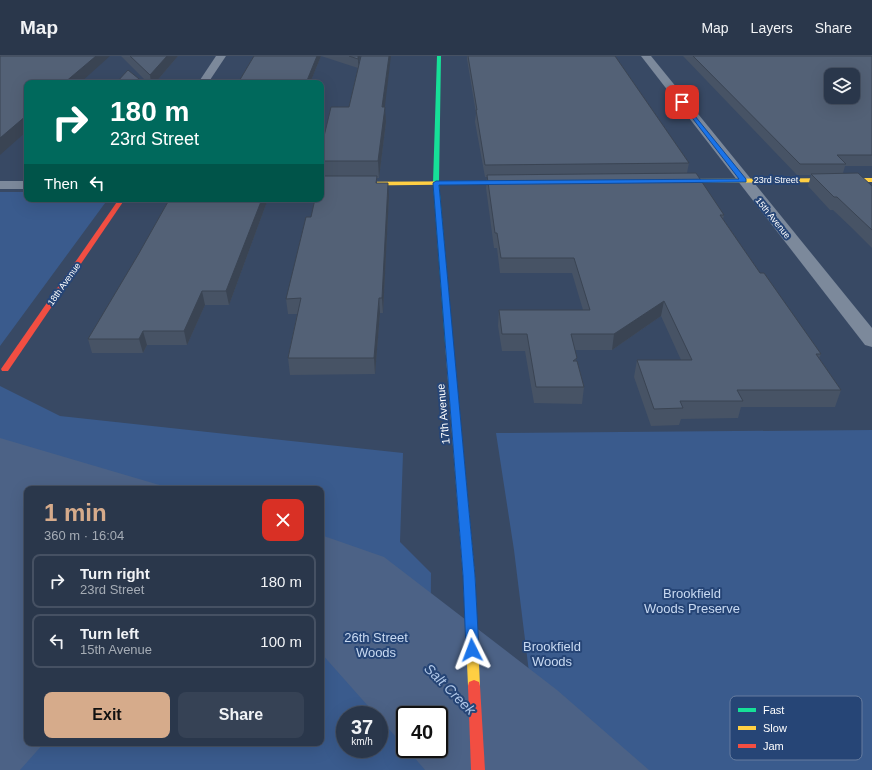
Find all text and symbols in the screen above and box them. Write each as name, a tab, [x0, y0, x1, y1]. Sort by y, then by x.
text: Map	[20, 17, 58, 38]
text: Map	[701, 20, 729, 36]
text: Layers	[751, 20, 793, 36]
text: Share	[815, 20, 852, 36]
map controls	[824, 68, 860, 104]
button: layers	[824, 68, 860, 104]
pin	[665, 85, 699, 119]
icon: arrive	[671, 91, 693, 113]
icon: right	[44, 96, 96, 148]
text: 180 m	[110, 96, 189, 127]
text: 23rd Street	[110, 129, 199, 149]
icon: left	[86, 172, 108, 194]
text: Then	[44, 175, 78, 192]
street label: 23rd Street	[754, 175, 799, 185]
street label: 15th Avenue	[753, 195, 793, 241]
street label: 18th Avenue	[46, 261, 82, 307]
street label: 17th Avenue	[434, 383, 452, 445]
text: 1 min	[44, 499, 107, 526]
button: close	[262, 499, 304, 541]
text: 360 m · 16:04	[44, 528, 124, 543]
text: Turn right	[80, 565, 150, 582]
icon: right	[46, 570, 68, 592]
text: 180 m	[260, 573, 302, 590]
text: 23rd Street	[80, 582, 144, 597]
park label: Brookfield Woods Preserve	[644, 586, 740, 616]
text: Turn left	[80, 625, 139, 642]
position arrow	[451, 629, 493, 671]
icon: left	[46, 630, 68, 652]
park label: 26th Street Woods	[344, 630, 408, 660]
text: 100 m	[260, 633, 302, 650]
park label: Brookfield Woods	[523, 639, 581, 669]
text: 15th Avenue	[80, 642, 152, 657]
water label: Salt Creek	[421, 660, 479, 718]
button: Exit	[44, 692, 170, 738]
button: Share	[178, 692, 304, 738]
legend	[730, 696, 862, 760]
text: Fast	[763, 704, 784, 716]
speed limit sign: 40	[396, 706, 448, 758]
text: 37	[351, 716, 373, 738]
text: Slow	[763, 722, 787, 734]
text: km/h	[351, 736, 373, 747]
text: Jam	[763, 740, 784, 752]

